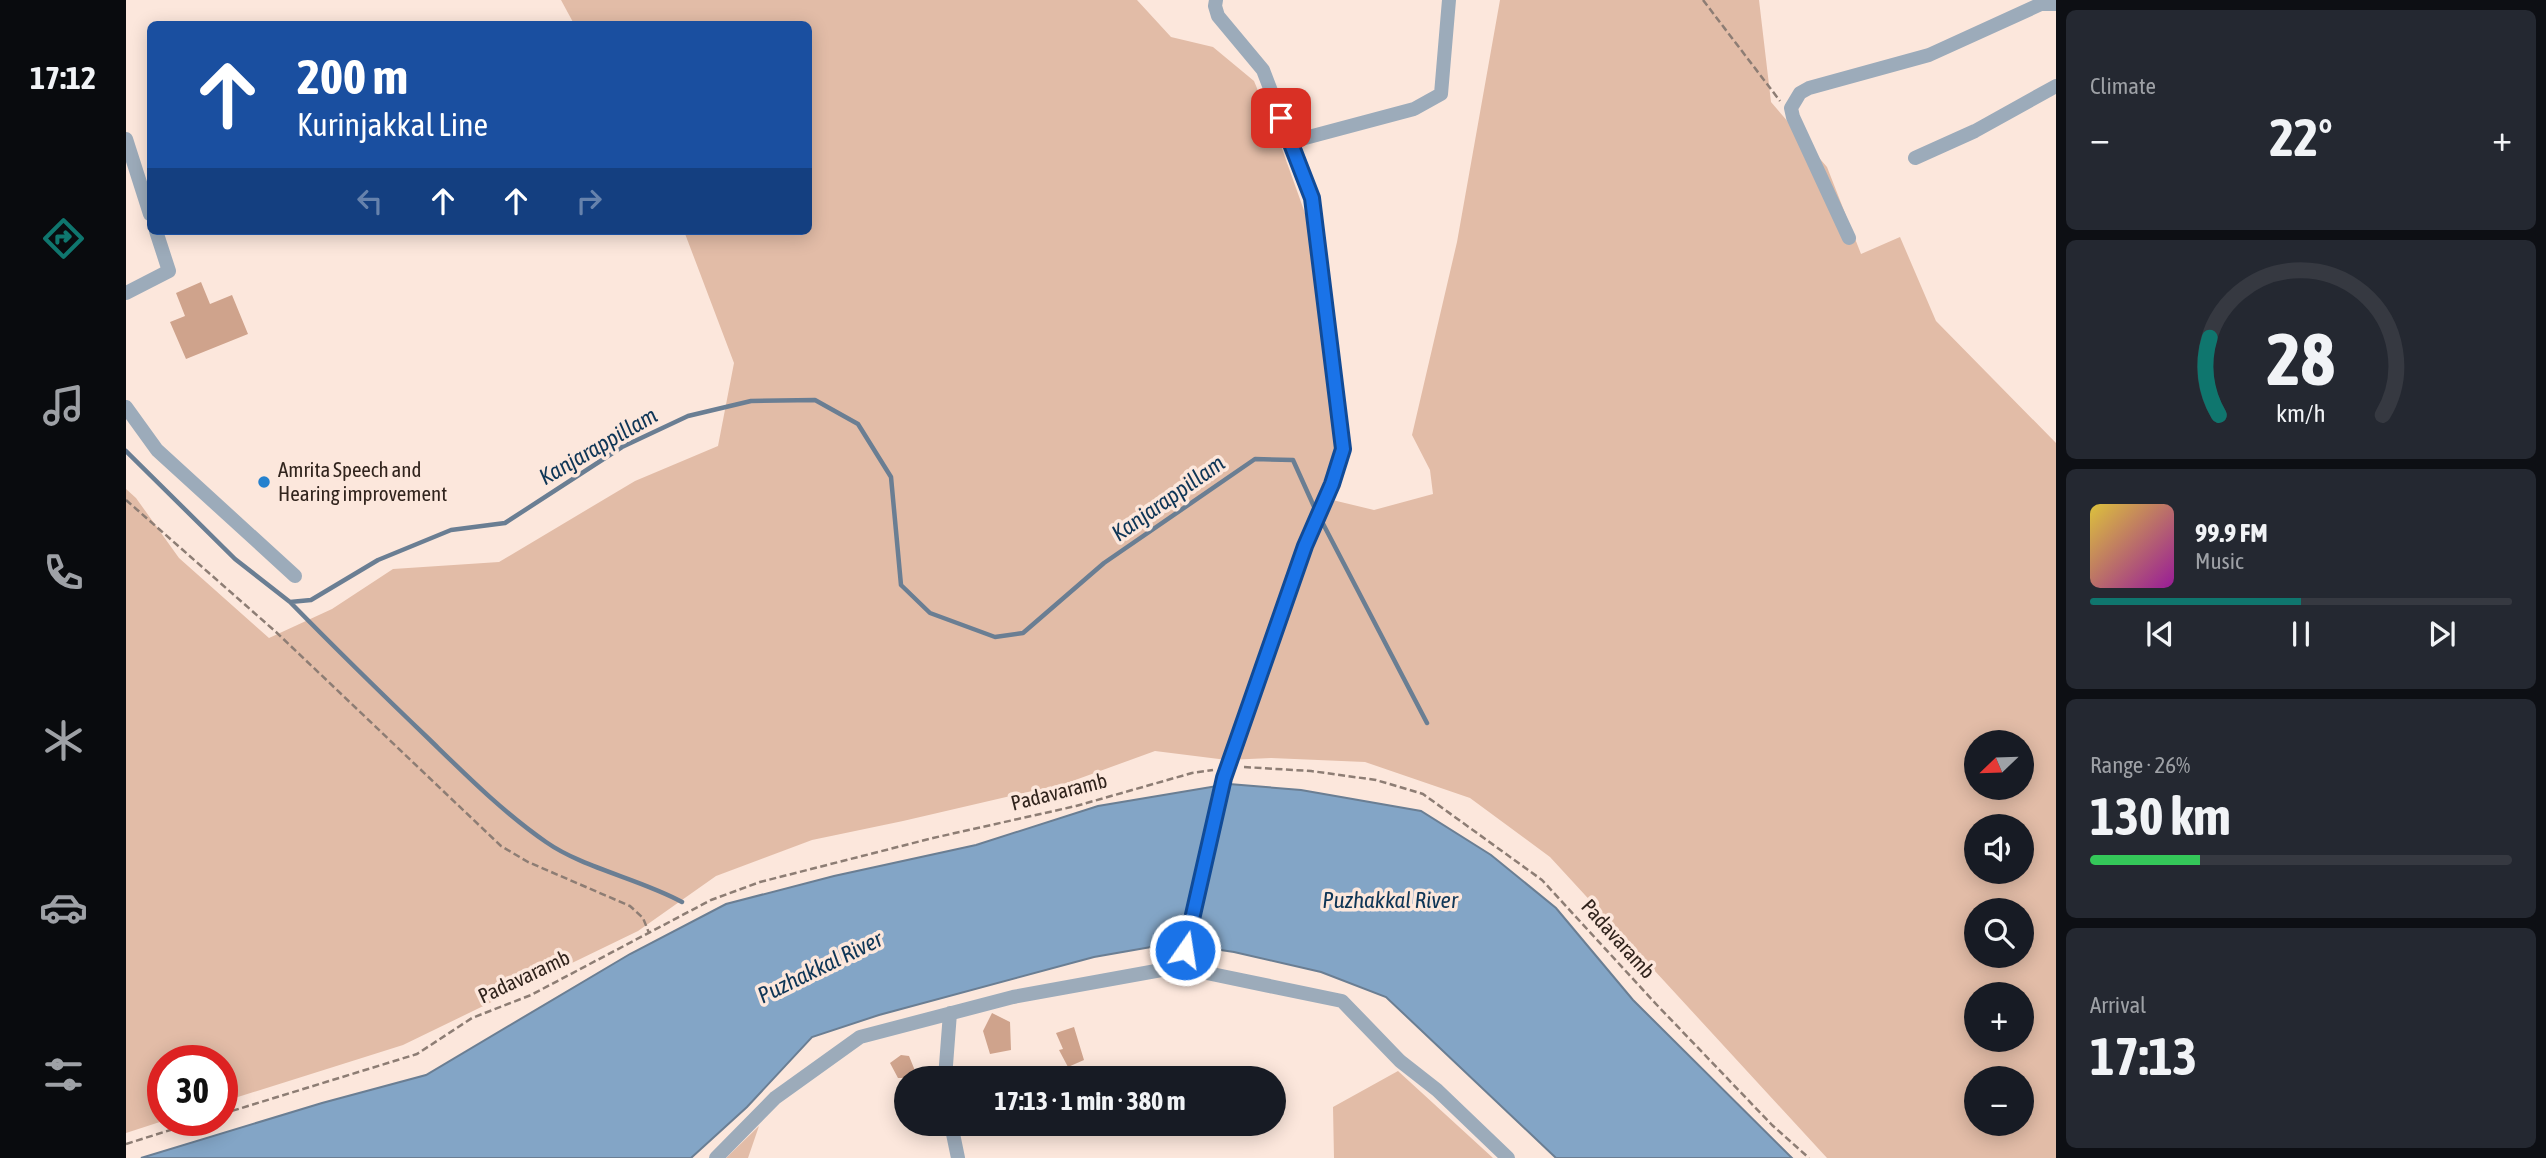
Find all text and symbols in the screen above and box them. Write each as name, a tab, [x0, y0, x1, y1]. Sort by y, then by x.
text: 200 m	[297, 48, 408, 104]
icon: ahead	[182, 49, 273, 140]
text: 17:12	[30, 59, 96, 96]
text: Climate	[2090, 73, 2156, 99]
pin	[1251, 88, 1311, 148]
icon: arrive	[1262, 99, 1300, 137]
text: Kurinjakkal Line	[297, 106, 488, 143]
text: 22°	[2269, 107, 2333, 167]
text: −	[2090, 116, 2110, 159]
text: +	[2492, 116, 2512, 159]
icon: left	[351, 182, 389, 220]
icon: ahead	[424, 182, 462, 220]
icon: ahead	[497, 182, 535, 220]
icon: right	[570, 182, 608, 220]
icon: directions	[39, 214, 88, 263]
text: 28	[2267, 318, 2335, 401]
icon: music	[39, 381, 88, 430]
text: km/h	[2276, 399, 2326, 427]
water label: Kanjarappillam	[534, 402, 662, 490]
water label: Kanjarappillam	[1107, 450, 1229, 546]
place label: Amrita Speech and Hearing improvement	[278, 457, 447, 505]
marker: Amrita Speech and Hearing improvement	[256, 474, 272, 490]
text: 99.9 FM	[2195, 518, 2268, 548]
icon: phone	[39, 548, 88, 597]
text: Music	[2195, 548, 2243, 574]
icon: previous	[2141, 615, 2179, 653]
icon: pause	[2282, 615, 2320, 653]
icon: next	[2423, 615, 2461, 653]
icon: climate	[39, 716, 88, 765]
north arrow	[1964, 730, 2034, 800]
map controls	[1964, 730, 2034, 1136]
text: Range · 26%	[2090, 752, 2190, 778]
street label: Padavaramb	[1008, 768, 1109, 815]
text: 130 km	[2090, 786, 2231, 846]
button: sound	[1964, 814, 2034, 884]
icon: car	[39, 883, 88, 932]
water label: Puzhakkal River	[1322, 887, 1459, 913]
street label: Padavaramb	[1577, 894, 1661, 983]
button: search	[1964, 898, 2034, 968]
position arrow	[1148, 913, 1222, 987]
water label: Puzhakkal River	[753, 925, 888, 1008]
street label: Padavaramb	[474, 944, 573, 1008]
button: +	[1964, 982, 2034, 1052]
text: Arrival	[2090, 992, 2146, 1018]
text: 17:13	[2090, 1026, 2197, 1086]
speed limit sign: 30	[147, 1045, 238, 1136]
icon: filters	[39, 1050, 88, 1099]
button: −	[1964, 1066, 2034, 1136]
text: 17:13 · 1 min · 380 m	[995, 1086, 1185, 1116]

